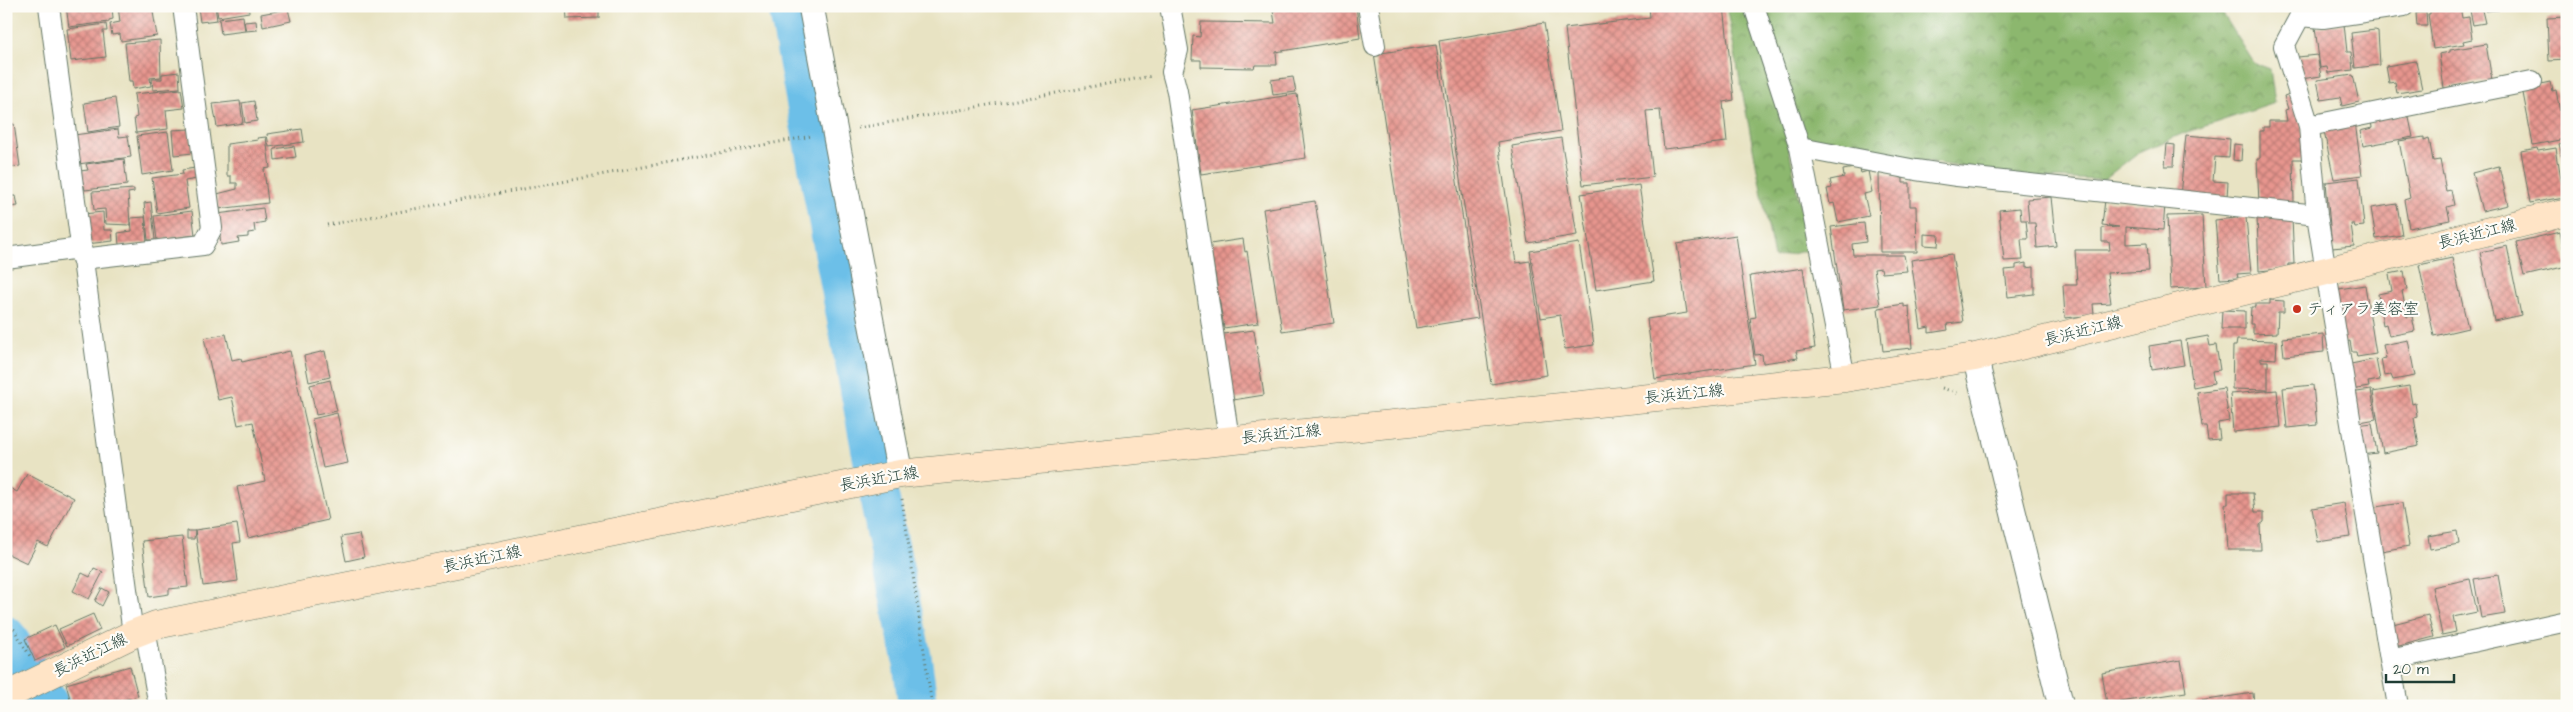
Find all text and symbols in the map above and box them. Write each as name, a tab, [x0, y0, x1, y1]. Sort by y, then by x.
street label: 長浜近江線	[2436, 214, 2518, 254]
place label: ティアラ美容室	[2307, 298, 2419, 320]
marker: ティアラ美容室	[2291, 303, 2303, 315]
street label: 長浜近江線	[2042, 311, 2124, 351]
street label: 長浜近江線	[1643, 379, 1725, 409]
street label: 長浜近江線	[1240, 419, 1322, 449]
street label: 長浜近江線	[838, 461, 920, 497]
street label: 長浜近江線	[441, 540, 523, 578]
street label: 長浜近江線	[49, 628, 131, 682]
scale bar	[2386, 652, 2453, 684]
text: 20 m	[2393, 659, 2429, 680]

